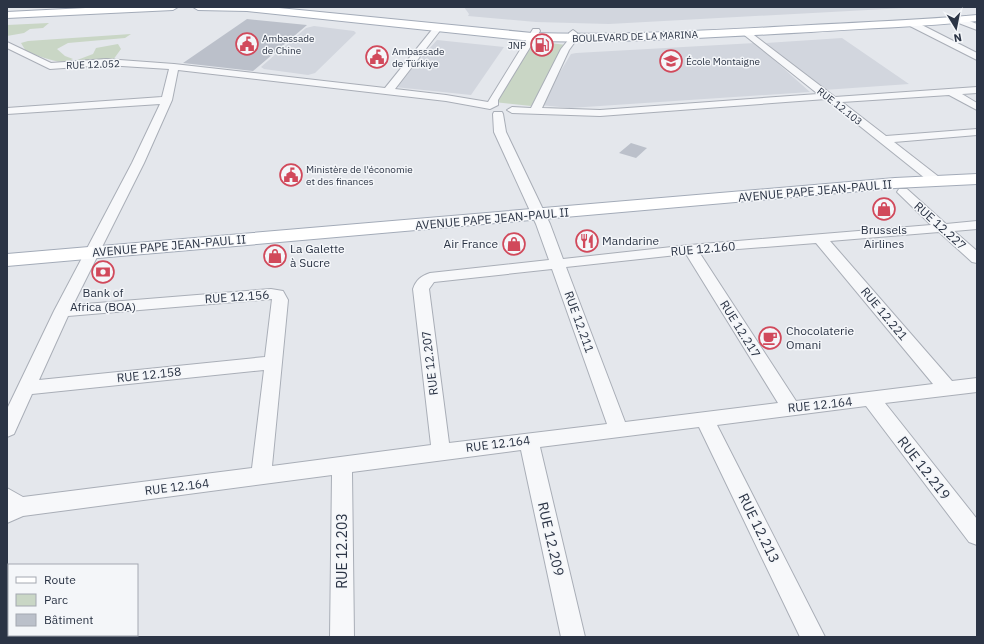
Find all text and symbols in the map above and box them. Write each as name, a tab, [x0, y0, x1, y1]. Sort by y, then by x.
north arrow	[936, 8, 976, 48]
street label: BOULEVARD DE LA MARINA	[572, 28, 699, 45]
text: N	[953, 30, 963, 45]
public building icon: Ambassade de Chine	[234, 31, 260, 57]
place label: Ambassade de Chine	[262, 32, 315, 57]
fuel station icon: JNP	[529, 32, 555, 58]
place label: JNP	[508, 39, 526, 52]
public building icon: Ambassade de Türkiye	[364, 44, 390, 70]
place label: Ambassade de Türkiye	[392, 45, 445, 70]
school or university icon: École Montaigne	[658, 48, 684, 74]
place label: École Montaigne	[686, 55, 761, 68]
street label: RUE 12.052	[66, 57, 120, 72]
street label: RUE 12.103	[814, 85, 865, 128]
public building icon: Ministère de l'économie et des finances	[278, 162, 304, 188]
place label: Ministère de l'économie et des finances	[306, 163, 413, 188]
street label: AVENUE PAPE JEAN-PAUL II	[737, 176, 893, 205]
shop icon: Brussels Airlines	[871, 196, 897, 222]
street label: RUE 12.227	[911, 198, 969, 253]
street label: AVENUE PAPE JEAN-PAUL II	[414, 204, 570, 233]
place label: Brussels Airlines	[861, 222, 907, 251]
restaurant icon: Mandarine	[574, 228, 600, 254]
street label: AVENUE PAPE JEAN-PAUL II	[91, 231, 247, 260]
shop icon: Air France	[501, 231, 527, 257]
place label: Mandarine	[602, 233, 660, 248]
place label: Air France	[443, 236, 498, 251]
street label: RUE 12.160	[670, 238, 736, 259]
place label: La Galette à Sucre	[290, 241, 345, 270]
shop icon: La Galette à Sucre	[262, 243, 288, 269]
bank icon: Bank of Africa (BOA)	[90, 259, 116, 285]
street label: RUE 12.221	[858, 284, 911, 343]
place label: Bank of Africa (BOA)	[70, 285, 136, 314]
street label: RUE 12.156	[204, 287, 270, 306]
street label: RUE 12.211	[561, 289, 598, 355]
street label: RUE 12.217	[717, 297, 764, 360]
place label: Chocolaterie Omani	[786, 323, 855, 352]
cafe icon: Chocolaterie Omani	[757, 325, 783, 351]
street label: RUE 12.207	[418, 330, 441, 396]
street label: RUE 12.158	[116, 364, 182, 385]
street label: RUE 12.164	[787, 394, 853, 415]
street label: RUE 12.164	[465, 432, 531, 455]
street label: RUE 12.219	[894, 433, 954, 503]
street label: RUE 12.164	[144, 475, 210, 498]
street label: RUE 12.213	[734, 490, 784, 566]
street label: RUE 12.209	[534, 500, 568, 578]
street label: RUE 12.203	[333, 513, 351, 589]
legend	[8, 564, 138, 636]
text: Route	[44, 572, 76, 587]
text: Parc	[44, 592, 68, 607]
text: Bâtiment	[44, 612, 94, 627]

